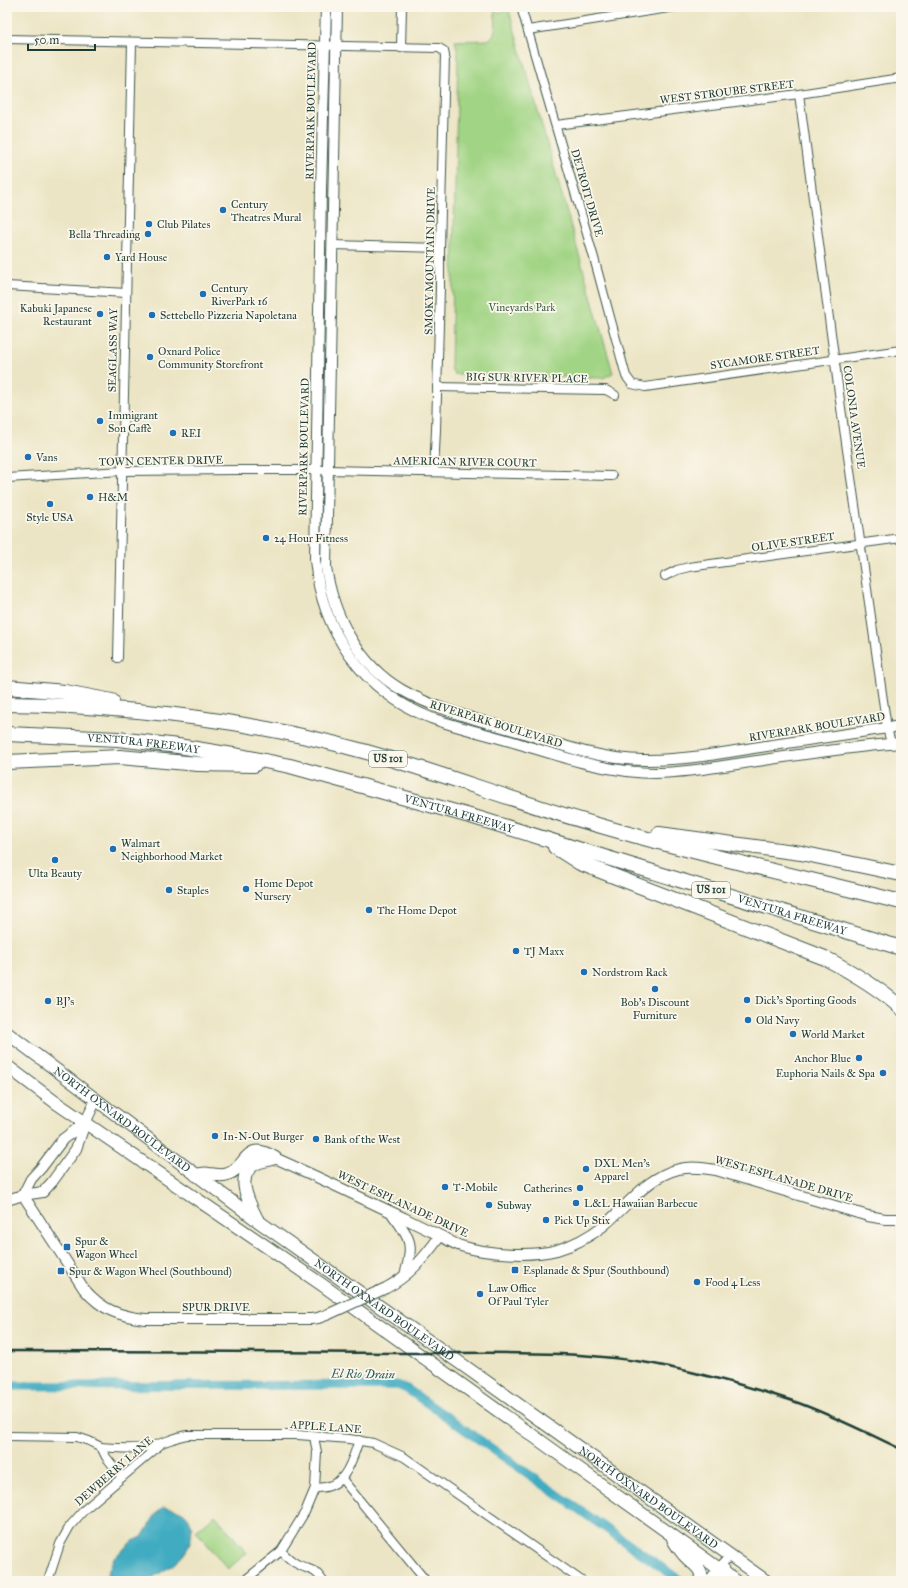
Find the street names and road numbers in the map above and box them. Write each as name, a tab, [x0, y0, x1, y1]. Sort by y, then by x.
street label: RIVERPARK BOULEVARD	[303, 42, 319, 180]
street label: WEST STROUBE STREET	[659, 77, 795, 107]
street label: DETROIT DRIVE	[568, 148, 606, 239]
street label: SMOKY MOUNTAIN DRIVE	[422, 187, 438, 335]
street label: SEAGLASS WAY	[106, 307, 120, 392]
street label: SYCAMORE STREET	[709, 344, 821, 372]
street label: COLONIA AVENUE	[840, 365, 868, 469]
street label: BIG SUR RIVER PLACE	[466, 370, 589, 386]
street label: RIVERPARK BOULEVARD	[296, 378, 312, 516]
street label: TOWN CENTER DRIVE	[99, 453, 224, 469]
street label: AMERICAN RIVER COURT	[392, 454, 537, 470]
street label: OLIVE STREET	[751, 530, 836, 554]
street label: RIVERPARK BOULEVARD	[428, 698, 564, 750]
street label: RIVERPARK BOULEVARD	[748, 710, 886, 744]
street label: VENTURA FREEWAY	[86, 731, 202, 756]
road number: US 101	[369, 751, 407, 767]
street label: VENTURA FREEWAY	[402, 791, 516, 836]
road number: US 101	[692, 882, 730, 898]
street label: VENTURA FREEWAY	[735, 891, 849, 938]
street label: NORTH OXNARD BOULEVARD	[51, 1064, 194, 1175]
street label: WEST ESPLANADE DRIVE	[714, 1153, 855, 1205]
street label: WEST ESPLANADE DRIVE	[335, 1168, 471, 1240]
street label: NORTH OXNARD BOULEVARD	[312, 1256, 457, 1364]
street label: SPUR DRIVE	[182, 1301, 250, 1314]
street label: APPLE LANE	[289, 1418, 362, 1436]
street label: DEWBERRY LANE	[72, 1433, 156, 1509]
street label: NORTH OXNARD BOULEVARD	[576, 1443, 721, 1551]

